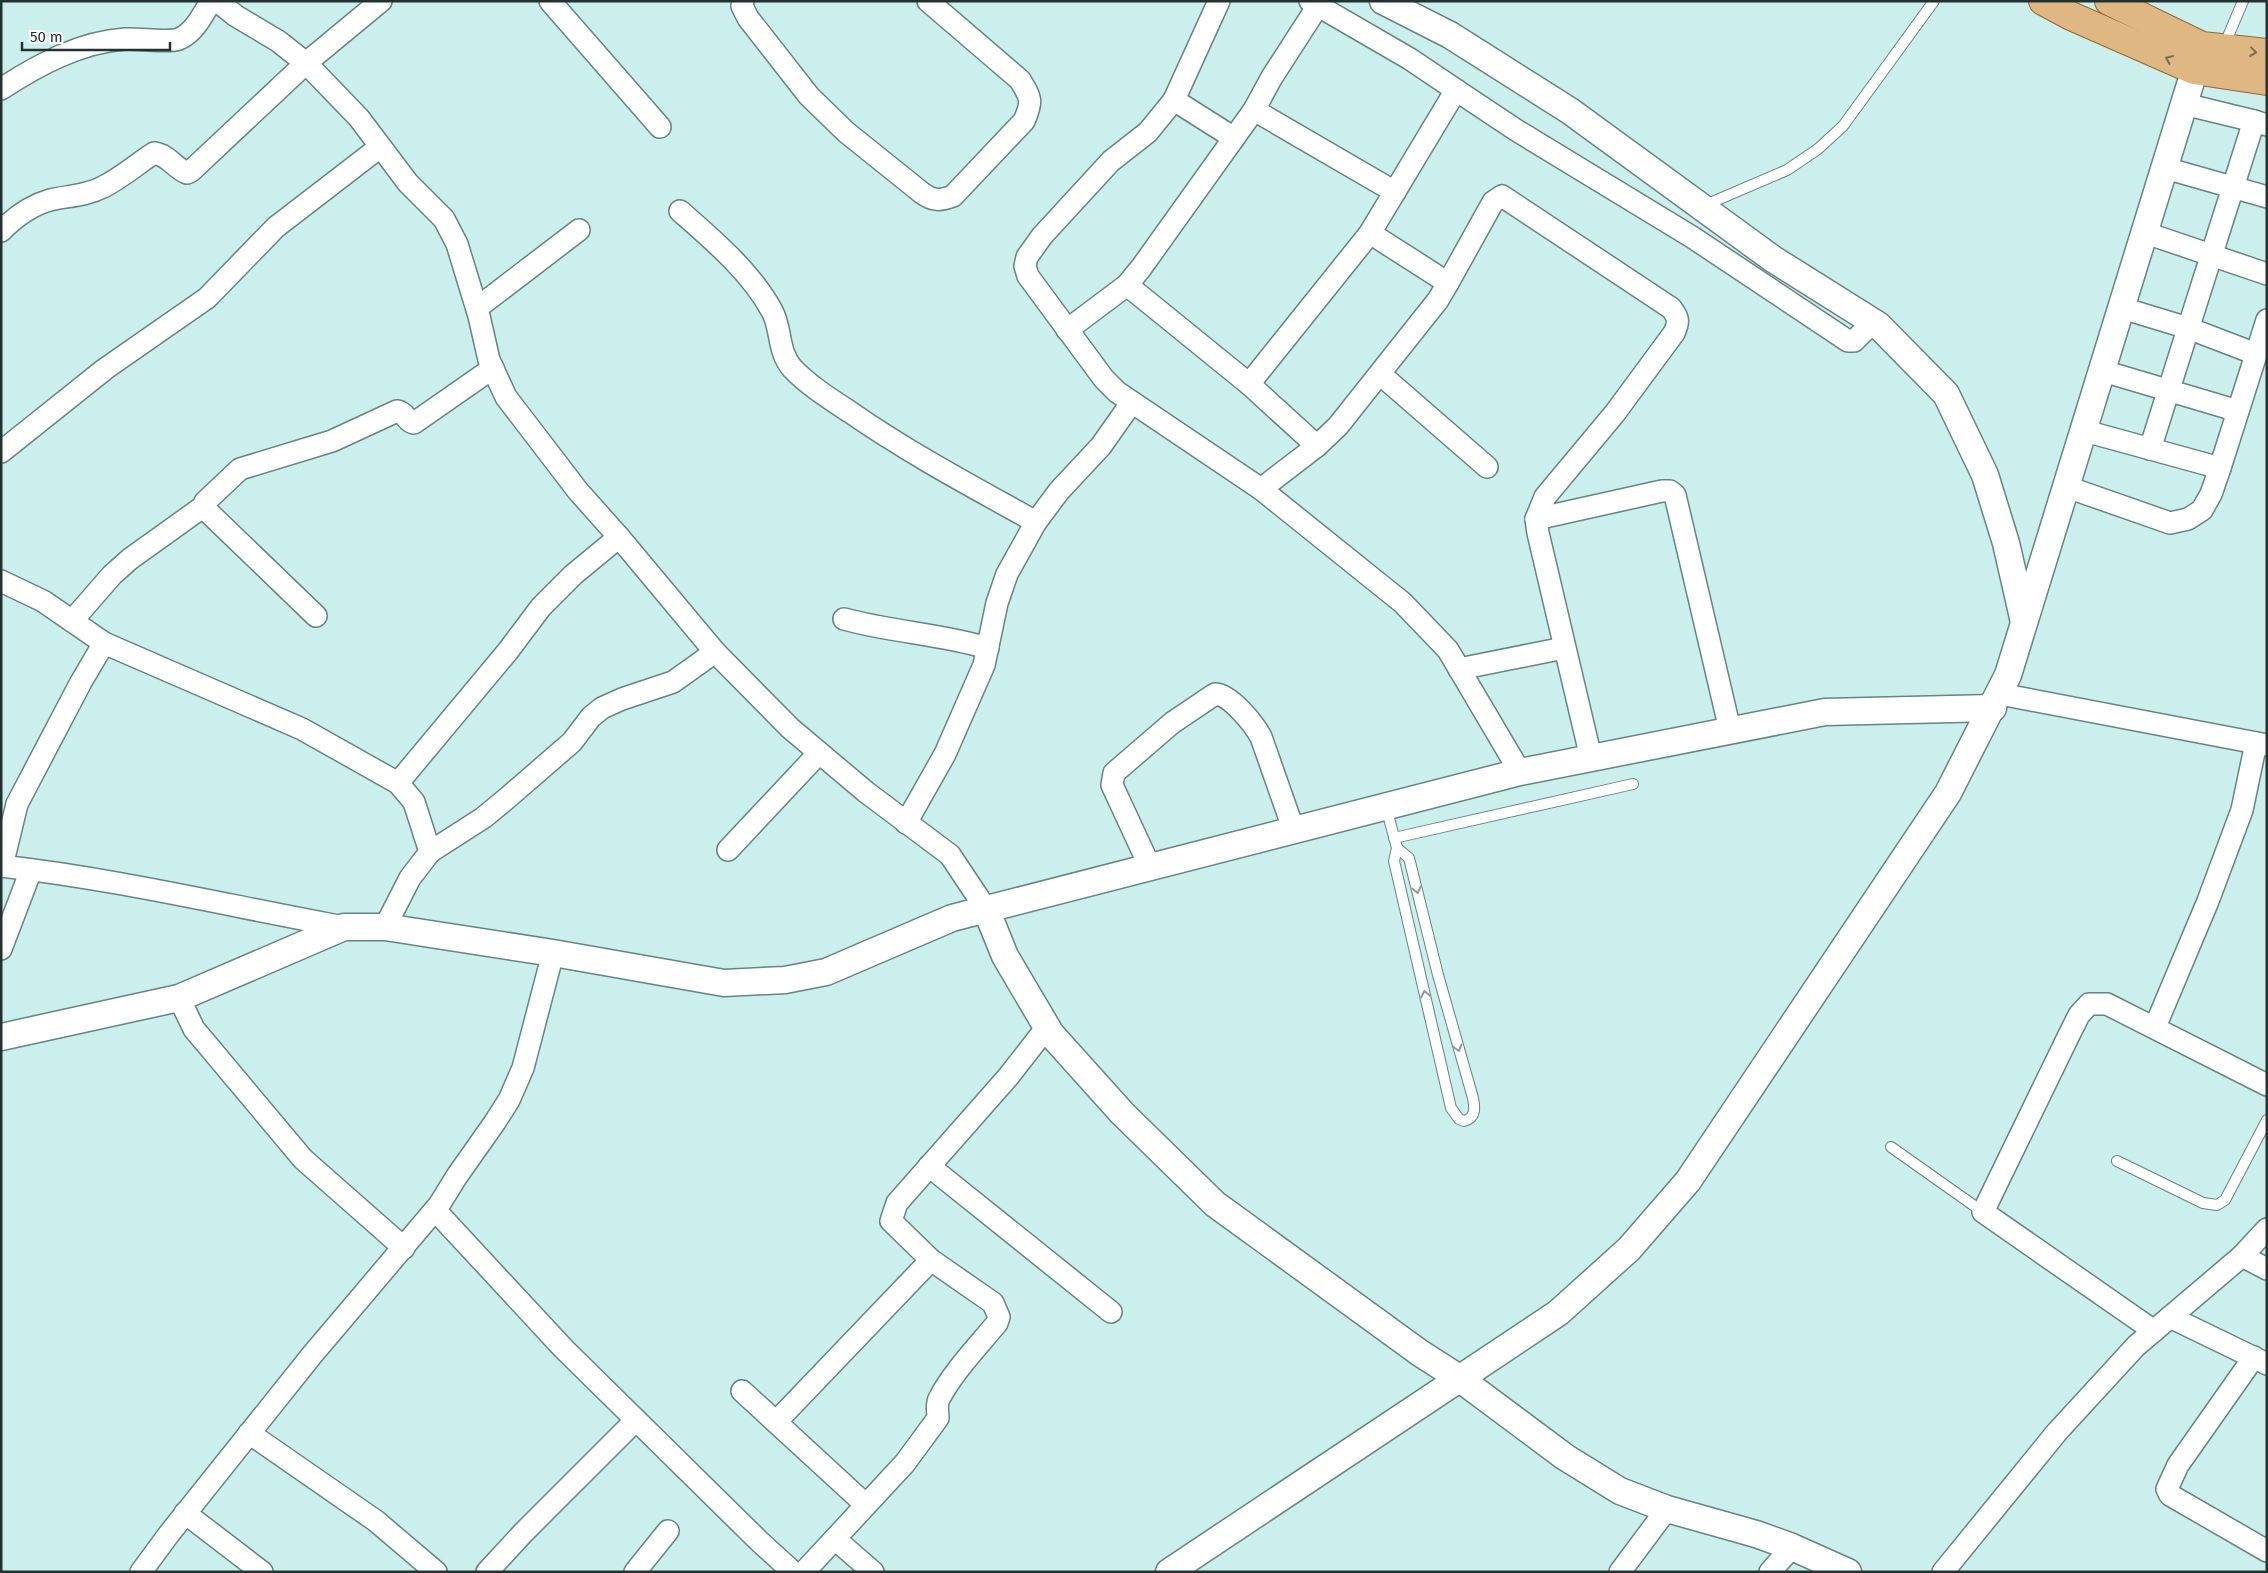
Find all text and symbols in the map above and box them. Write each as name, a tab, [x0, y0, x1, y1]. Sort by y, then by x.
scale bar	[22, 20, 170, 52]
text: 50 m	[30, 28, 63, 46]
one-way arrow	[2249, 46, 2257, 57]
one-way arrow	[2165, 54, 2174, 65]
one-way arrow	[1411, 886, 1422, 895]
one-way arrow	[1420, 989, 1431, 998]
one-way arrow	[1453, 1043, 1463, 1051]

